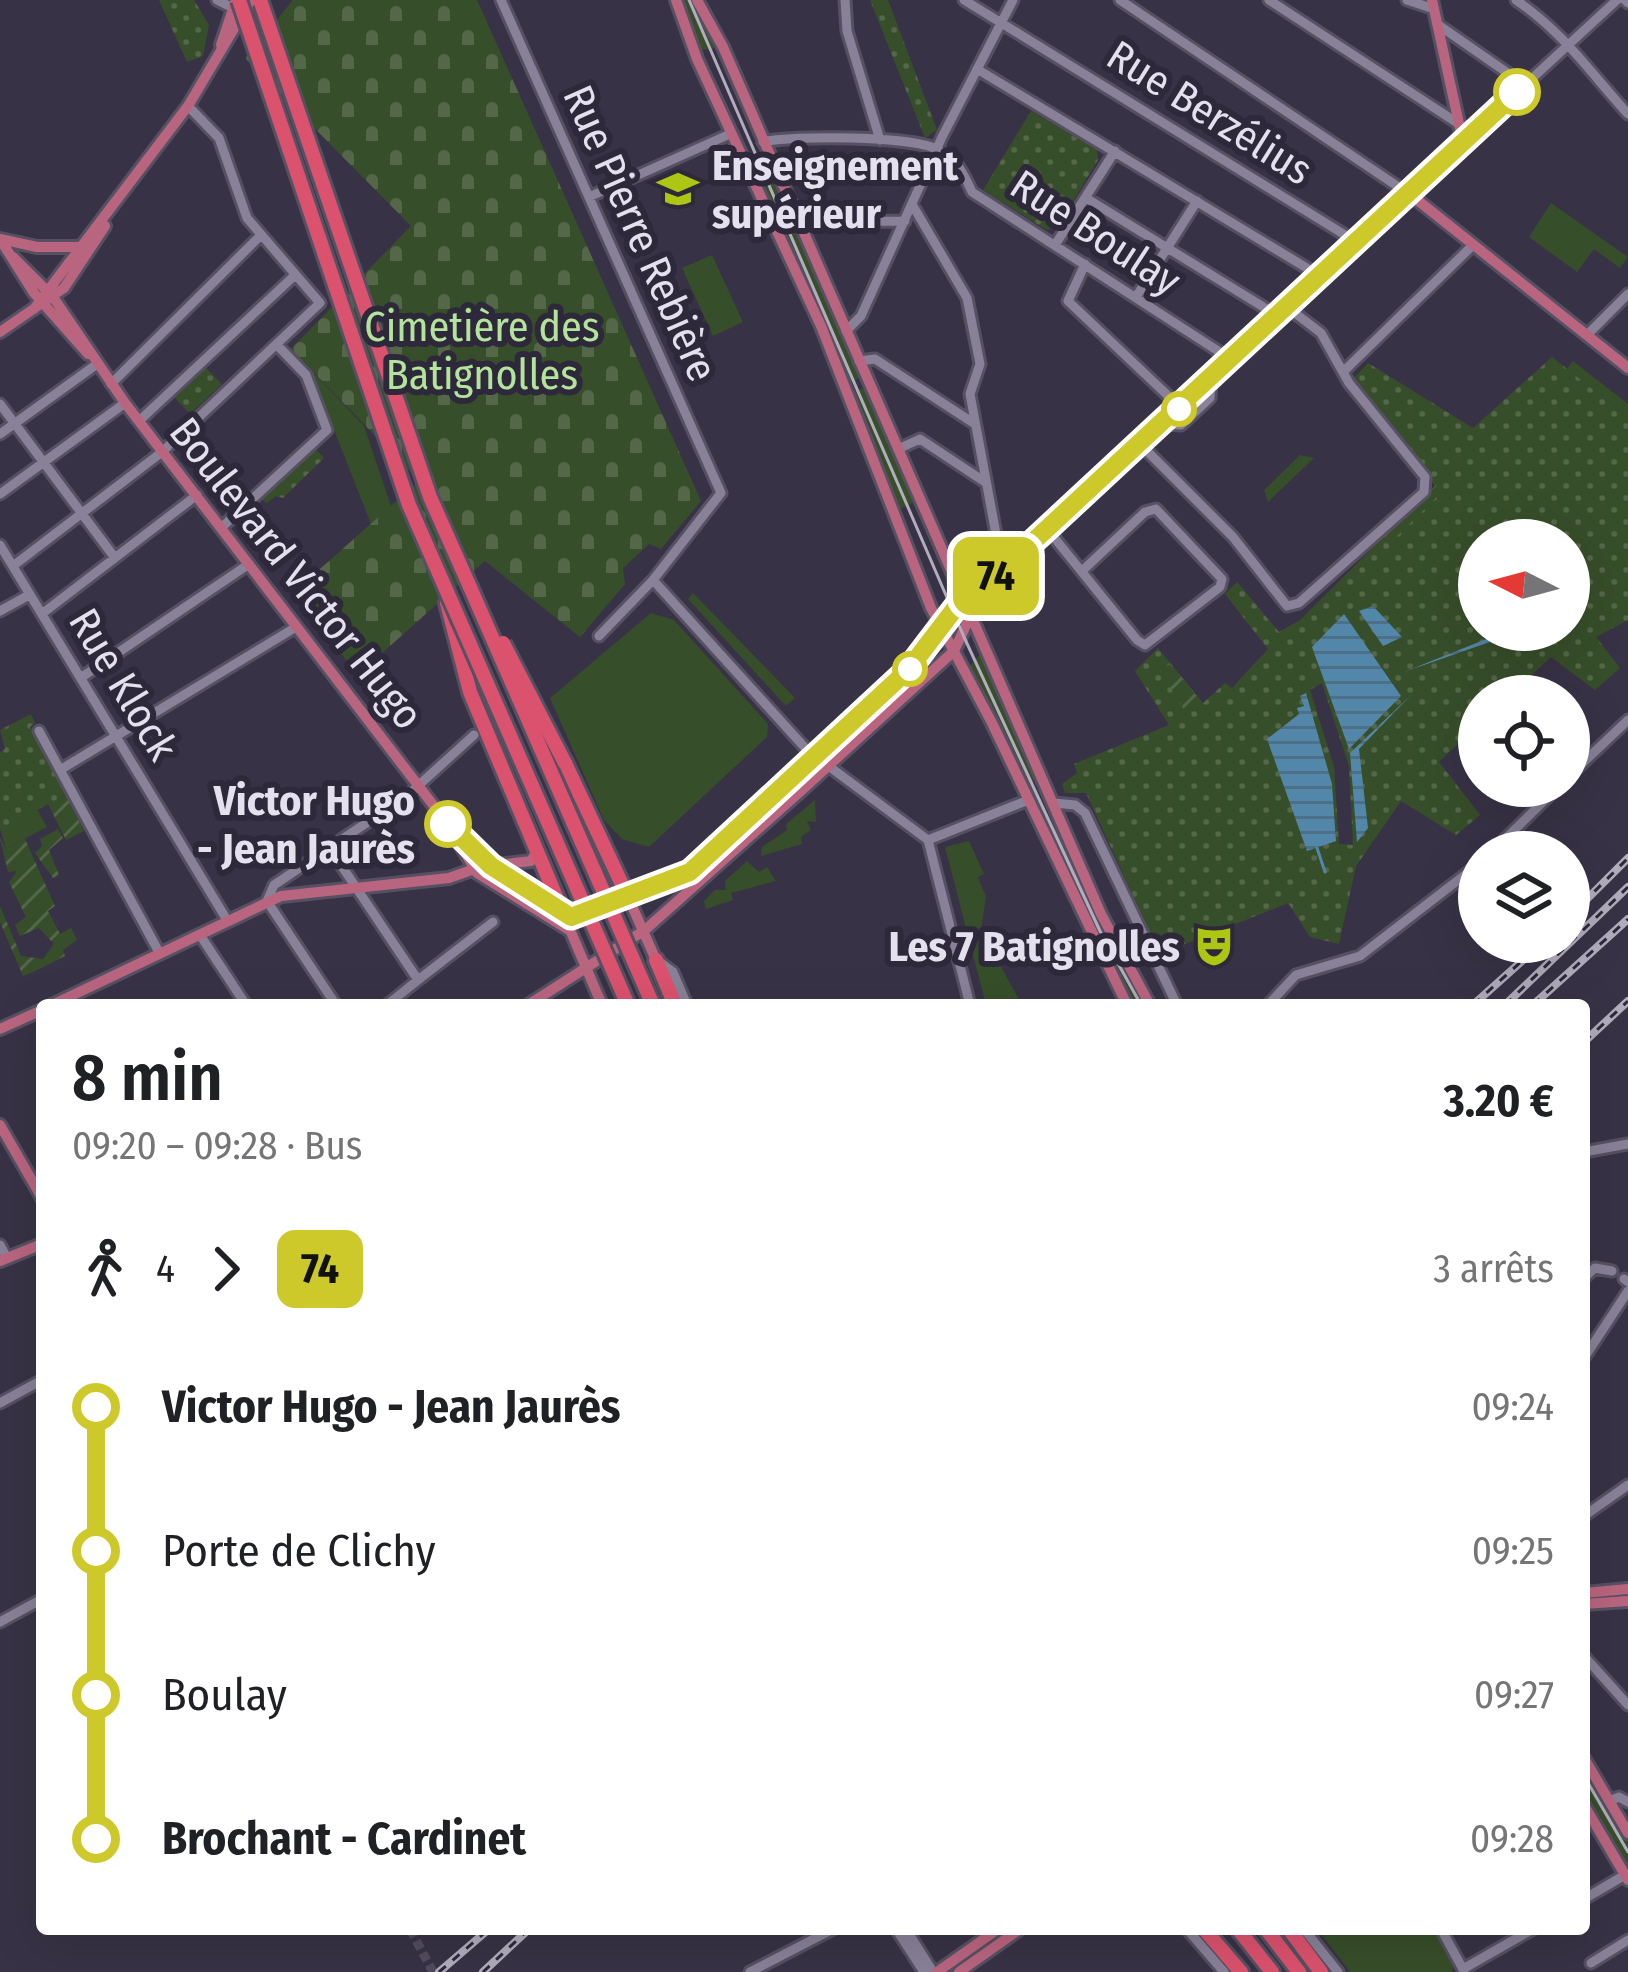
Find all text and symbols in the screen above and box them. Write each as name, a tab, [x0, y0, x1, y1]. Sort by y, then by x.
street label: Rue Berzélius	[1098, 30, 1321, 196]
unlabelled marker	[1495, 70, 1539, 114]
street label: Rue Pierre Rebière	[552, 78, 728, 389]
place label: Enseignement supérieur	[712, 141, 960, 239]
street label: Rue Boulay	[1001, 160, 1190, 306]
school or university icon: Enseignement supérieur	[655, 166, 701, 212]
park label: Cimetière des Batignolles	[364, 302, 600, 400]
unlabelled marker	[1163, 393, 1195, 425]
street label: Boulevard Victor Hugo	[159, 408, 433, 739]
north arrow	[1458, 519, 1590, 651]
map controls	[1458, 519, 1590, 963]
line badge: 74	[942, 537, 1050, 615]
text: 74	[977, 551, 1015, 601]
street label: Rue Klock	[58, 600, 188, 770]
unlabelled marker	[894, 653, 926, 685]
button: locate	[1458, 675, 1590, 807]
place label: Victor Hugo - Jean Jaurès	[197, 776, 415, 874]
marker: Victor Hugo - Jean Jaurès	[426, 802, 470, 846]
button: layers	[1458, 831, 1590, 963]
place label: Les 7 Batignolles	[889, 922, 1180, 972]
theatre icon: Les 7 Batignolles	[1191, 923, 1237, 969]
text: 8 min	[72, 1038, 223, 1117]
text: 3.20 €	[1444, 1074, 1554, 1128]
text: 09:20 – 09:28 · Bus	[72, 1123, 362, 1169]
icon: walk	[72, 1236, 138, 1302]
icon: forward	[193, 1236, 259, 1302]
text: 74	[301, 1244, 339, 1294]
text: 4	[156, 1246, 175, 1292]
text: 3 arrêts	[1433, 1246, 1554, 1292]
text: Victor Hugo - Jean Jaurès	[162, 1380, 621, 1434]
text: 09:24	[1471, 1384, 1554, 1430]
text: Porte de Clichy	[162, 1524, 436, 1578]
text: 09:25	[1472, 1528, 1554, 1574]
text: Boulay	[162, 1668, 287, 1722]
text: 09:27	[1474, 1672, 1554, 1718]
text: Brochant - Cardinet	[162, 1812, 526, 1866]
text: 09:28	[1470, 1816, 1554, 1862]

